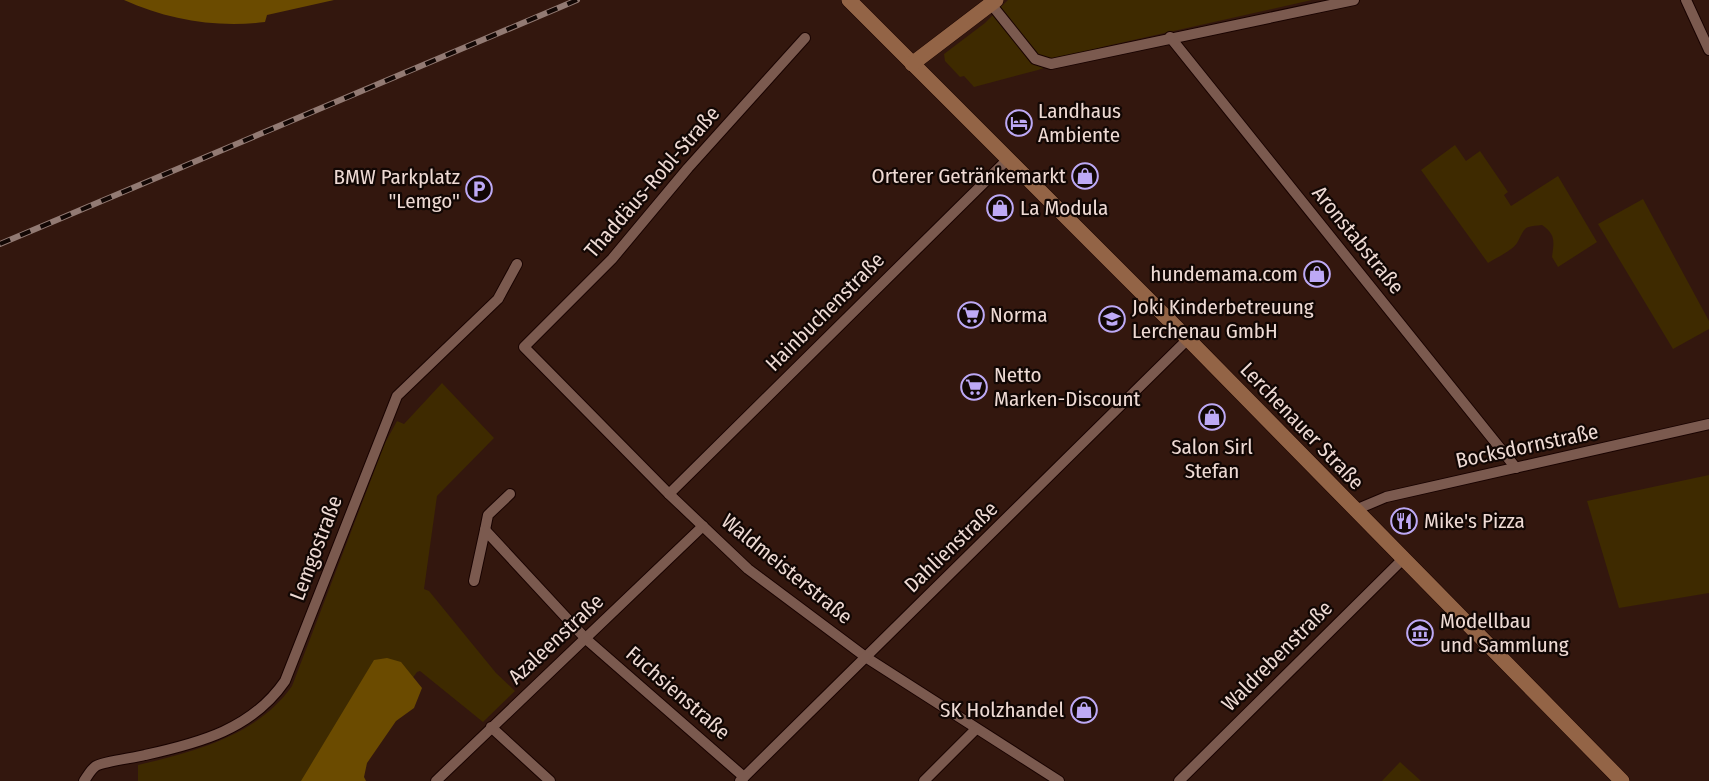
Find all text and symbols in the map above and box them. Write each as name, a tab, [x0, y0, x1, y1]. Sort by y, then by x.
place label: Landhaus Ambiente	[1038, 98, 1121, 148]
street label: Thaddäus-Robl-Straße	[579, 101, 725, 263]
hotel icon: Landhaus Ambiente	[1004, 108, 1034, 138]
shop icon: Orterer Getränkemarkt	[1070, 161, 1100, 191]
place label: Orterer Getränkemarkt	[871, 163, 1066, 189]
place label: BMW Parkplatz "Lemgo"	[334, 164, 460, 214]
parking icon: BMW Parkplatz "Lemgo"	[464, 174, 494, 204]
street label: Aronstabstraße	[1307, 181, 1409, 299]
shop icon: La Modula	[985, 193, 1015, 223]
place label: La Modula	[1020, 195, 1108, 221]
street label: Hainbuchenstraße	[760, 247, 890, 377]
shop icon: hundemama.com	[1302, 259, 1332, 289]
place label: hundemama.com	[1150, 261, 1298, 287]
place label: Joki Kinderbetreuung Lerchenau GmbH	[1132, 294, 1314, 344]
supermarket icon: Norma	[956, 300, 986, 330]
place label: Norma	[990, 302, 1048, 328]
school or university icon: Joki Kinderbetreuung Lerchenau GmbH	[1097, 304, 1127, 334]
street label: Lerchenauer Straße	[1235, 357, 1369, 495]
place label: Netto Marken-Discount	[994, 362, 1140, 412]
supermarket icon: Netto Marken-Discount	[959, 372, 989, 402]
shop icon: Salon Sirl Stefan	[1197, 402, 1227, 432]
street label: Bocksdornstraße	[1453, 418, 1601, 474]
place label: Salon Sirl Stefan	[1171, 434, 1253, 484]
street label: Lemgostraße	[284, 492, 348, 604]
street label: Dahlienstraße	[899, 496, 1003, 598]
restaurant icon: Mike's Pizza	[1389, 506, 1419, 536]
street label: Waldmeisterstraße	[716, 508, 858, 630]
place label: Mike's Pizza	[1424, 508, 1525, 534]
street label: Azaleenstraße	[503, 588, 609, 690]
street label: Waldrebenstraße	[1216, 595, 1338, 717]
place label: Modellbau und Sammlung	[1440, 608, 1569, 658]
museum icon: Modellbau und Sammlung	[1405, 618, 1435, 648]
street label: Fuchsienstraße	[621, 641, 735, 745]
shop icon: SK Holzhandel	[1069, 695, 1099, 725]
place label: SK Holzhandel	[940, 697, 1064, 723]

